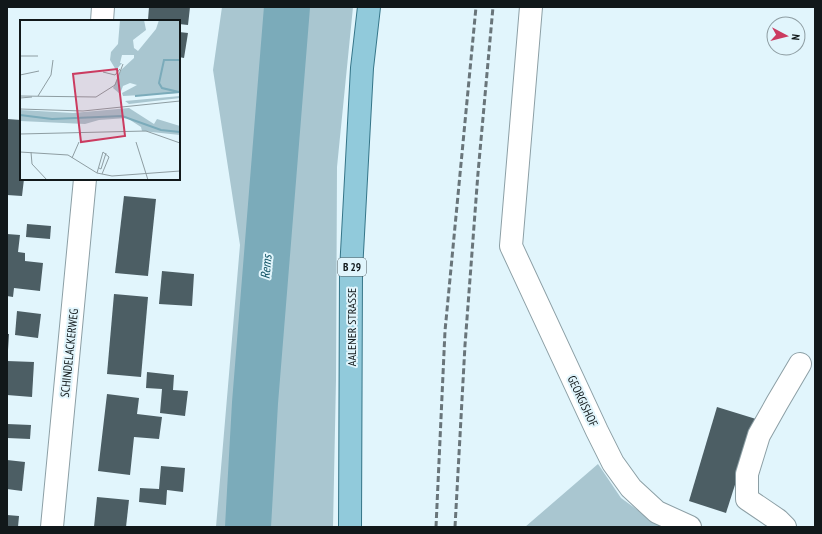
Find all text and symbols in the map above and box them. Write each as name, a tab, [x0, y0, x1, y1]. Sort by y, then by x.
north arrow	[766, 16, 806, 56]
inset map	[20, 20, 180, 180]
text: N	[789, 33, 803, 41]
water label: Rems	[256, 253, 276, 280]
road number: B 29	[338, 258, 366, 276]
street label: AALENER STRASSE	[344, 288, 359, 366]
street label: SCHINDELACKERWEG	[57, 308, 81, 398]
street label: GEORGISHOF	[565, 373, 601, 429]

